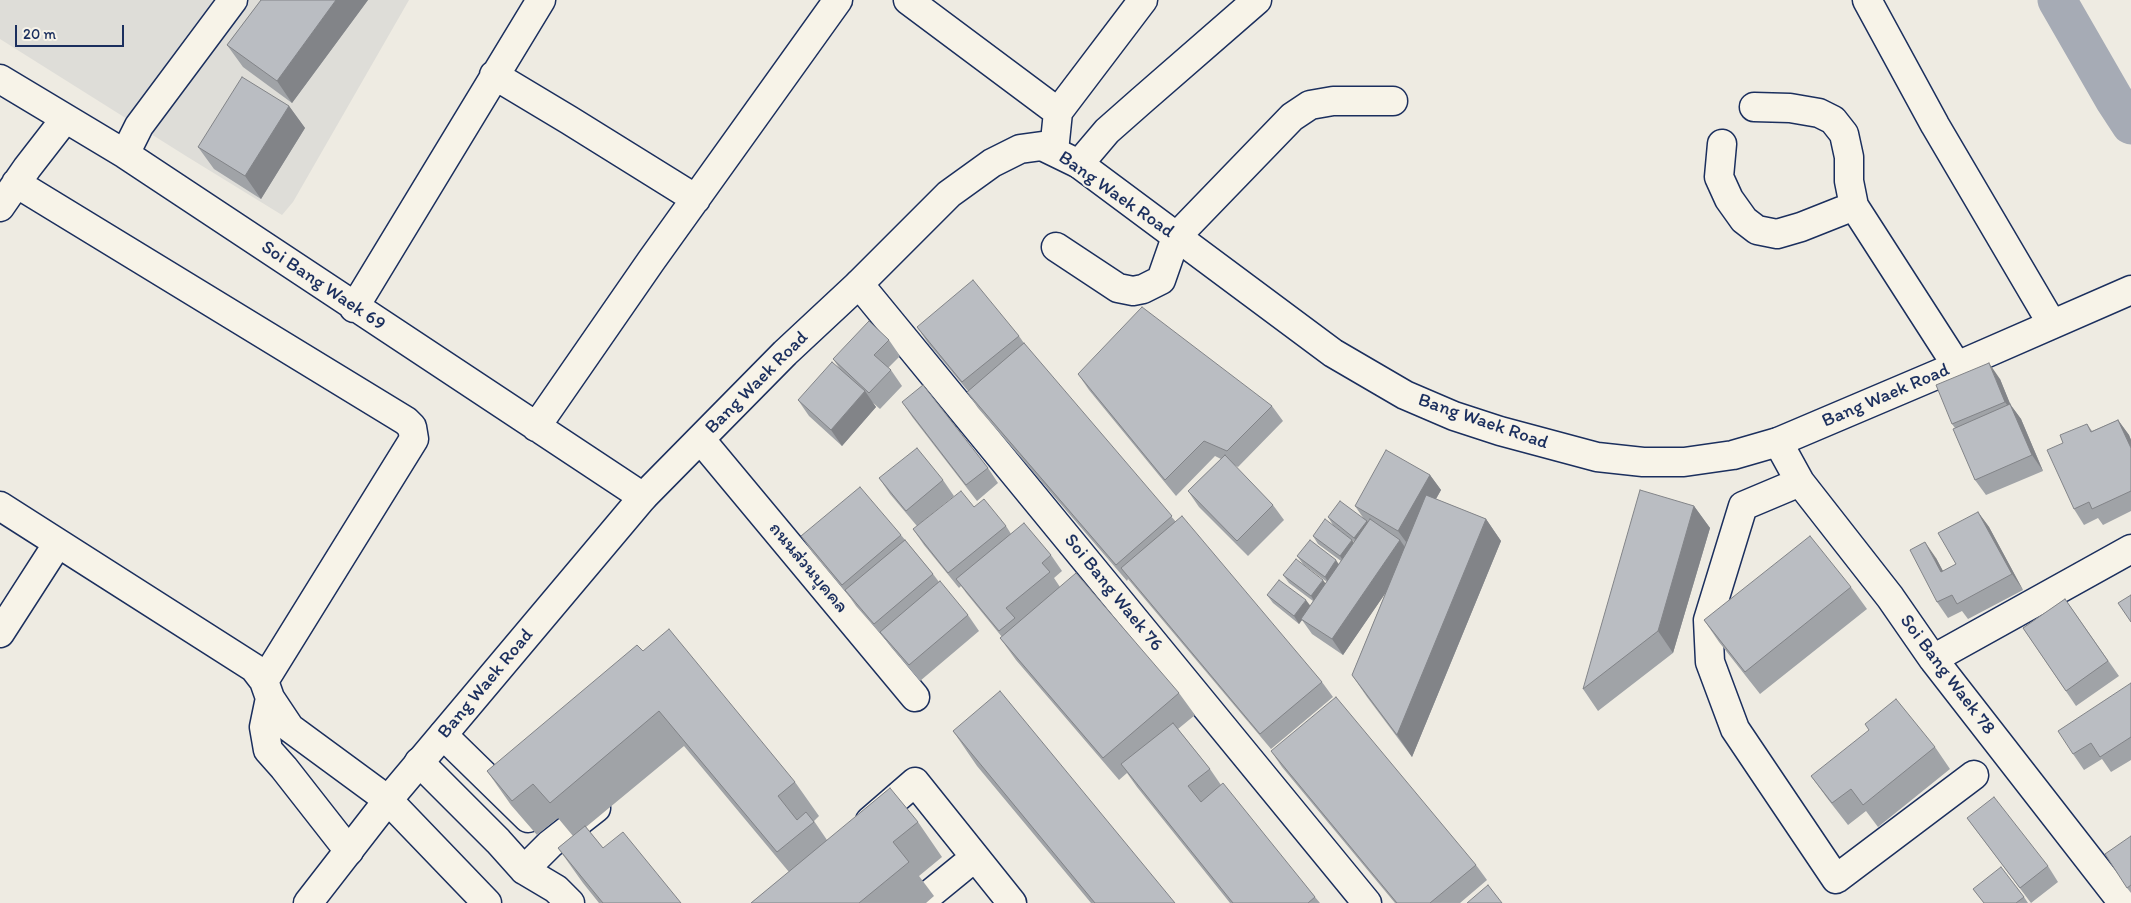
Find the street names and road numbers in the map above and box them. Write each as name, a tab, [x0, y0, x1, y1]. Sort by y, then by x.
street label: Bang Waek Road	[1054, 147, 1178, 243]
street label: Soi Bang Waek 69	[257, 236, 389, 336]
street label: Bang Waek Road	[701, 327, 813, 439]
street label: Bang Waek Road	[1819, 359, 1953, 433]
street label: Bang Waek Road	[1415, 389, 1551, 455]
street label: ถนนส่วนบุคคล	[763, 518, 853, 618]
street label: Soi Bang Waek 76	[1059, 530, 1167, 656]
street label: Soi Bang Waek 78	[1894, 610, 2000, 740]
street label: Bang Waek Road	[433, 624, 539, 744]

